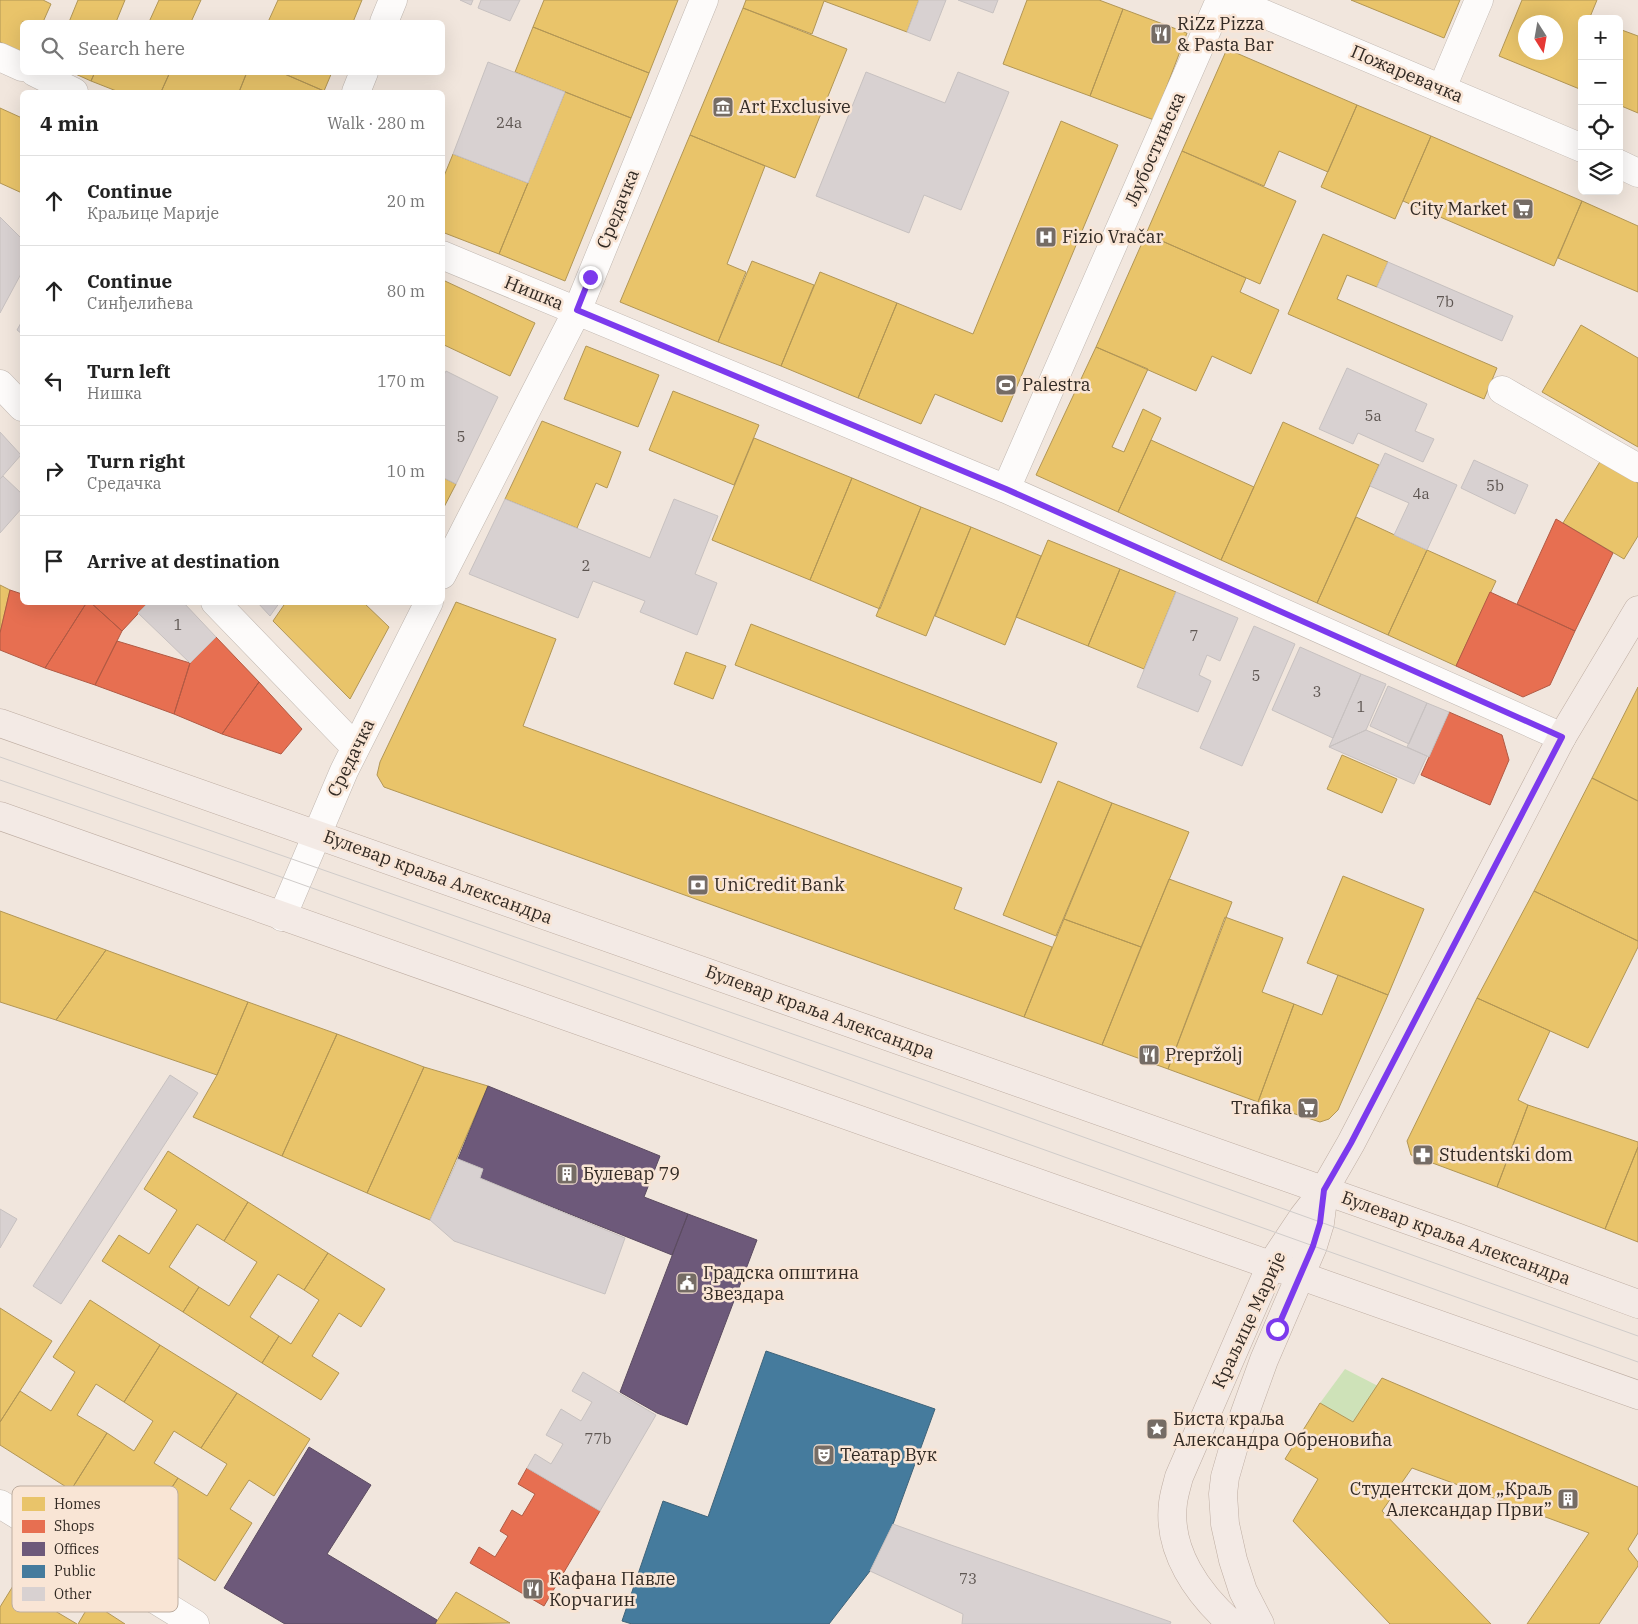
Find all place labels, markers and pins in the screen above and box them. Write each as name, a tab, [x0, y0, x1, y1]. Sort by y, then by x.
place label: RiZz Pizza & Pasta Bar	[1177, 12, 1274, 56]
restaurant icon: RiZz Pizza & Pasta Bar	[1149, 22, 1173, 46]
museum icon: Art Exclusive	[711, 95, 735, 119]
place label: Art Exclusive	[739, 95, 851, 118]
place label: City Market	[1410, 197, 1507, 220]
supermarket icon: City Market	[1511, 197, 1535, 221]
hospital icon: Fizio Vračar	[1034, 225, 1058, 249]
place label: Fizio Vračar	[1062, 225, 1163, 248]
sports icon: Palestra	[994, 373, 1018, 397]
place label: Palestra	[1022, 373, 1091, 396]
bank icon: UniCredit Bank	[686, 873, 710, 897]
place label: UniCredit Bank	[714, 873, 845, 896]
restaurant icon: Prepržolj	[1137, 1043, 1161, 1067]
place label: Prepržolj	[1165, 1043, 1243, 1066]
place label: Trafika	[1231, 1096, 1292, 1119]
supermarket icon: Trafika	[1296, 1096, 1320, 1120]
pharmacy icon: Studentski dom	[1411, 1143, 1435, 1167]
place label: Studentski dom	[1439, 1143, 1573, 1166]
building icon: Булевар 79	[555, 1162, 579, 1186]
place label: Булевар 79	[583, 1162, 680, 1185]
place label: Градска општина Звездара	[703, 1261, 859, 1305]
public building icon: Градска општина Звездара	[675, 1271, 699, 1295]
place label: Биста краља Александра Обреновића	[1173, 1407, 1393, 1451]
place icon: Биста краља Александра Обреновића	[1145, 1417, 1169, 1441]
theatre icon: Театар Вук	[812, 1443, 836, 1467]
place label: Театар Вук	[840, 1443, 937, 1466]
place label: Студентски дом „Краљ Александар Први”	[1350, 1477, 1552, 1521]
building icon: Студентски дом „Краљ Александар Први”	[1556, 1487, 1580, 1511]
place label: Кафана Павле Корчагин	[549, 1567, 675, 1611]
restaurant icon: Кафана Павле Корчагин	[521, 1577, 545, 1601]

